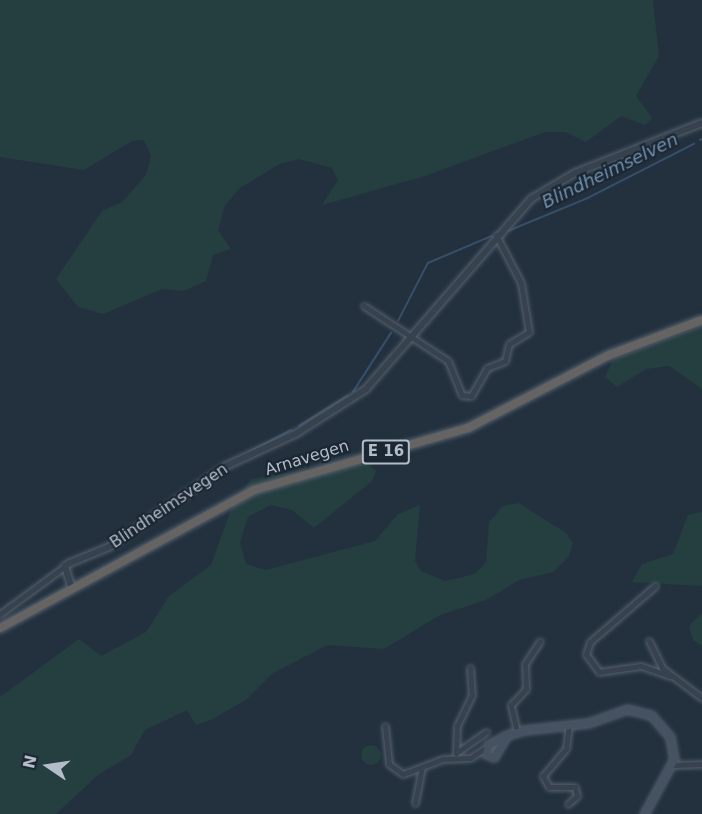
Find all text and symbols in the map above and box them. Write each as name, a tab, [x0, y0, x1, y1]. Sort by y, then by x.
water label: Blindheimselven	[538, 129, 682, 213]
street label: Arnavegen	[263, 436, 351, 480]
road number: E 16	[360, 440, 412, 464]
street label: Blindheimsvegen	[106, 459, 232, 553]
north arrow	[18, 736, 78, 796]
text: N	[19, 753, 41, 771]

